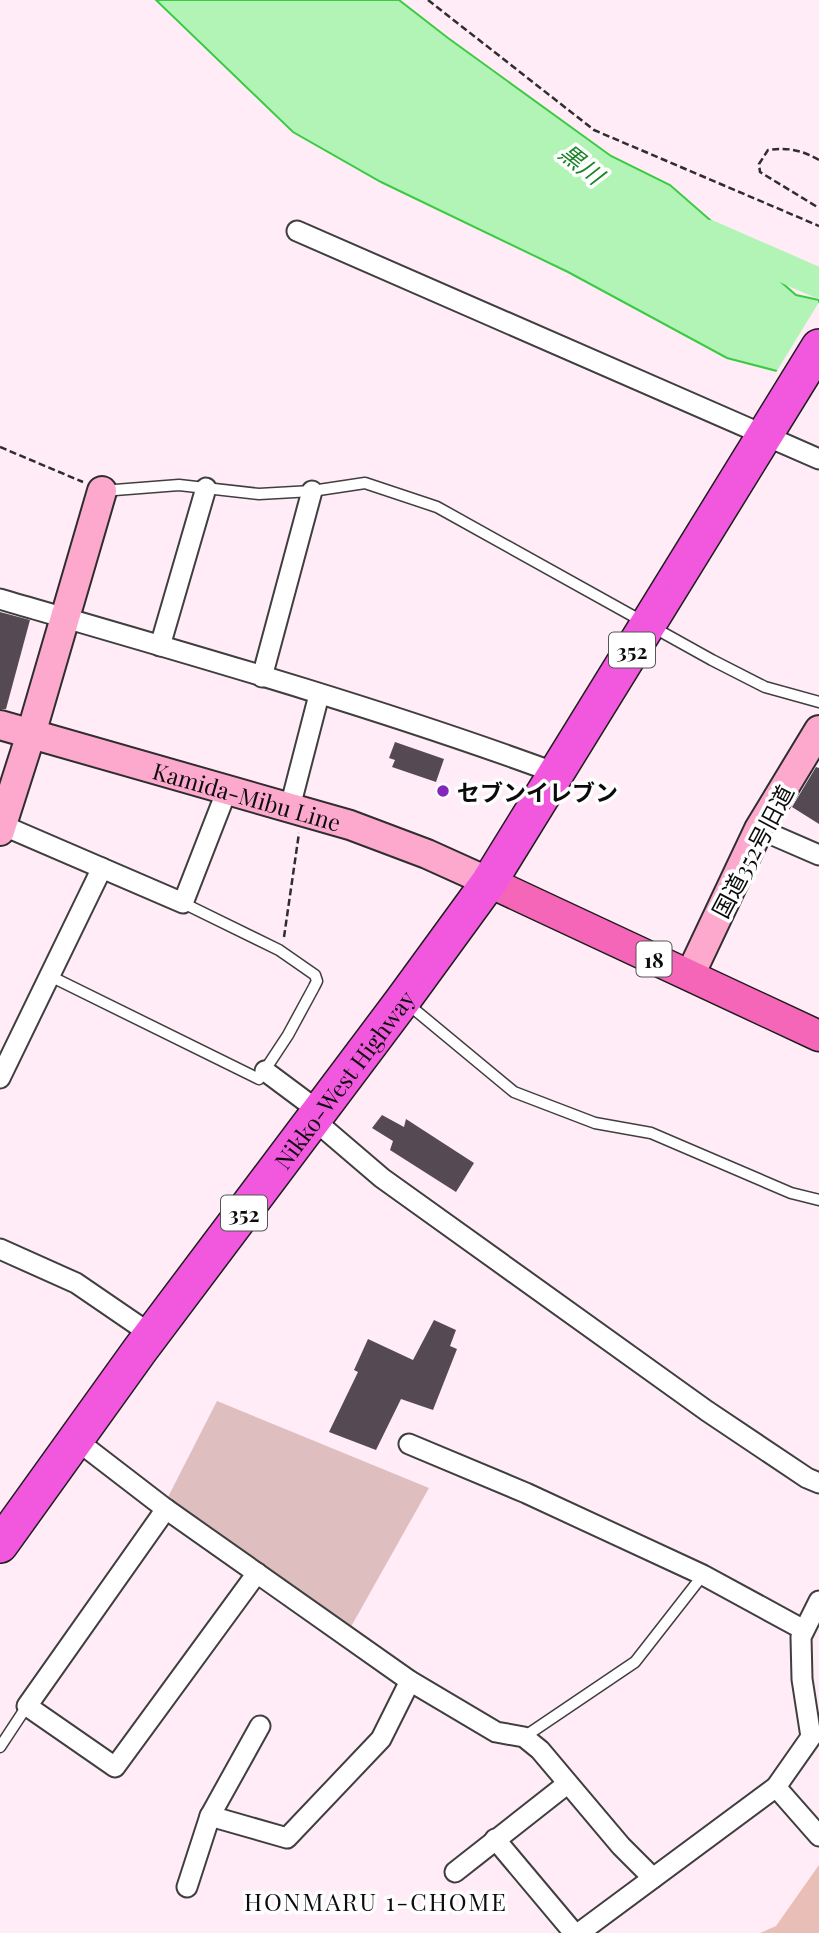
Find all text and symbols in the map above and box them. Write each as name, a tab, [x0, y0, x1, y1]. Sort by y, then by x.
water label: 黒川	[553, 136, 613, 192]
road number: 352	[609, 632, 655, 668]
street label: Kamida-Mibu Line	[149, 754, 345, 837]
place label: セブンイレブン	[457, 776, 618, 807]
street label: 国道352号旧道	[704, 779, 800, 923]
marker: セブンイレブン	[435, 783, 451, 799]
road number: 18	[636, 942, 672, 976]
street label: Nikko-West Highway	[266, 983, 421, 1175]
road number: 352	[221, 1196, 267, 1230]
district label: HONMARU 1-CHOME	[244, 1885, 508, 1917]

